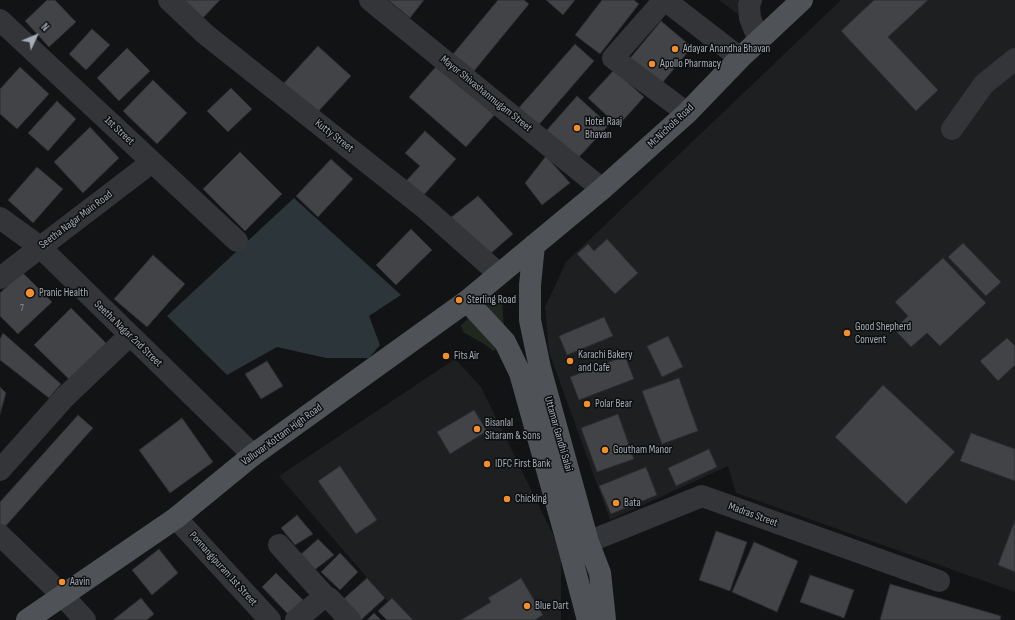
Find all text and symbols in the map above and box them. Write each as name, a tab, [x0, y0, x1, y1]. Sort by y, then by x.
north arrow	[16, 16, 56, 56]
text: N	[38, 21, 52, 34]
place label: Adayar Anandha Bhavan	[683, 42, 770, 56]
marker: Adayar Anandha Bhavan	[670, 44, 680, 54]
street label: Mayor Shivashanmugam Street	[438, 53, 534, 135]
place label: Apollo Pharmacy	[660, 57, 721, 71]
marker: Apollo Pharmacy	[647, 59, 657, 69]
street label: McNichols Road	[645, 101, 697, 151]
street label: 1st Street	[101, 114, 137, 148]
place label: Hotel Raaj Bhavan	[585, 115, 622, 141]
street label: Kutty Street	[312, 117, 356, 155]
marker: Hotel Raaj Bhavan	[572, 123, 582, 133]
street label: Seetha Nagar Main Road	[37, 188, 115, 252]
place label: Pranic Health	[39, 286, 88, 300]
marker: Pranic Health	[24, 287, 36, 299]
place label: Sterling Road	[467, 293, 516, 307]
marker: Sterling Road	[454, 295, 464, 305]
street label: Seetha Nagar 2nd Street	[91, 298, 165, 370]
house number: 7	[20, 304, 24, 314]
place label: Good Shepherd Convent	[855, 320, 911, 346]
marker: Good Shepherd Convent	[842, 328, 852, 338]
place label: Karachi Bakery and Cafe	[578, 348, 632, 374]
place label: Fits Air	[454, 349, 479, 363]
marker: Fits Air	[441, 351, 451, 361]
marker: Karachi Bakery and Cafe	[565, 356, 575, 366]
street label: Uttamar Gandhi Salai	[541, 395, 575, 473]
place label: Polar Bear	[595, 397, 632, 411]
marker: Polar Bear	[582, 399, 592, 409]
street label: Valluvar Kottam High Road	[239, 401, 325, 469]
place label: Bisanlal Sitaram & Sons	[485, 416, 541, 442]
marker: Bisanlal Sitaram & Sons	[472, 424, 482, 434]
place label: Goutham Manor	[613, 443, 672, 457]
marker: Goutham Manor	[600, 445, 610, 455]
place label: IDFC First Bank	[495, 457, 550, 471]
marker: IDFC First Bank	[482, 459, 492, 469]
place label: Chicking	[515, 492, 547, 506]
marker: Chicking	[502, 494, 512, 504]
place label: Bata	[624, 496, 641, 510]
marker: Bata	[611, 498, 621, 508]
street label: Madras Street	[727, 500, 779, 530]
street label: Ponnangipuram 1st Street	[186, 529, 260, 609]
place label: Aavin	[70, 575, 90, 589]
marker: Aavin	[57, 577, 67, 587]
place label: Blue Dart	[535, 599, 569, 613]
marker: Blue Dart	[522, 601, 532, 611]

